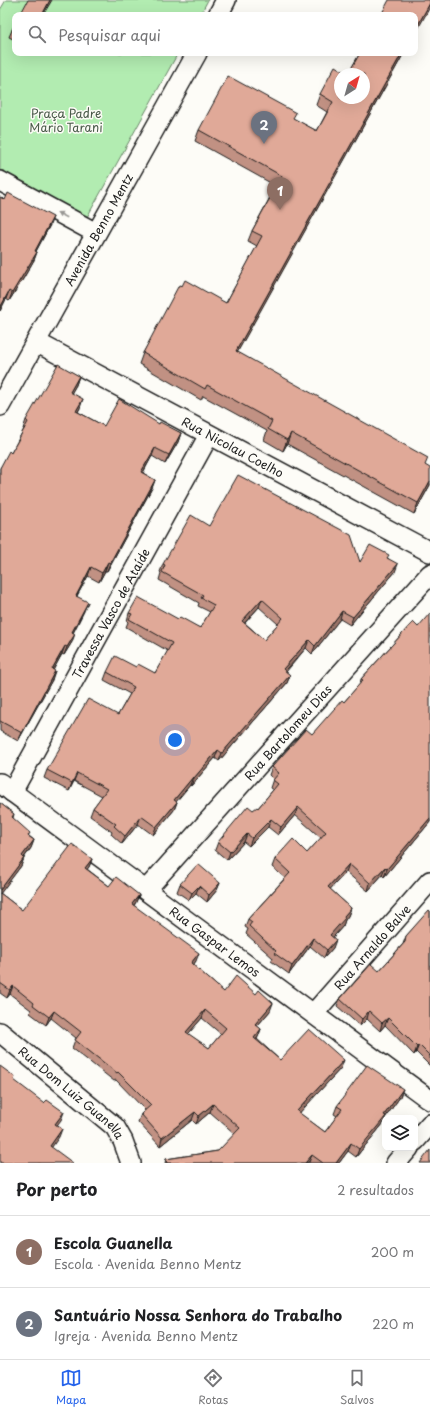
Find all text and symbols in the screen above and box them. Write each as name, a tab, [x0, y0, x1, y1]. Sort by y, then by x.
search box	[12, 12, 418, 56]
icon: search	[26, 23, 48, 45]
text: Pesquisar aqui	[58, 23, 161, 46]
north arrow	[334, 68, 370, 104]
park label: Praça Padre Mário Tarani	[29, 104, 103, 136]
pin: 2	[251, 111, 277, 144]
street label: Avenida Benno Mentz	[60, 170, 137, 289]
pin: 1	[267, 177, 293, 210]
one-way arrow	[56, 212, 68, 218]
street label: Rua Nicolau Coelho	[179, 412, 287, 482]
street label: Travessa Vasco de Ataíde	[67, 545, 154, 682]
street label: Rua Bartolomeu Dias	[240, 680, 336, 784]
your location	[165, 730, 185, 750]
street label: Rua Arnaldo Balve	[330, 900, 415, 994]
street label: Rua Gaspar Lemos	[166, 902, 264, 981]
street label: Rua Dom Luiz Guanella	[15, 1042, 129, 1143]
map controls	[382, 1115, 418, 1151]
button: layers	[382, 1115, 418, 1151]
text: Por perto	[16, 1176, 97, 1202]
text: 2 resultados	[337, 1180, 414, 1199]
text: Escola Guanella	[54, 1231, 173, 1254]
text: 1	[26, 1242, 32, 1261]
text: 200 m	[371, 1242, 414, 1261]
text: Escola · Avenida Benno Mentz	[54, 1254, 241, 1273]
text: Santuário Nossa Senhora do Trabalho	[54, 1303, 342, 1326]
text: 2	[24, 1314, 34, 1333]
text: 220 m	[372, 1314, 414, 1333]
text: Igreja · Avenida Benno Mentz	[54, 1326, 238, 1345]
tab: Mapa	[56, 1367, 86, 1408]
tab: Rotas	[198, 1367, 228, 1408]
tab: Salvos	[340, 1367, 374, 1408]

